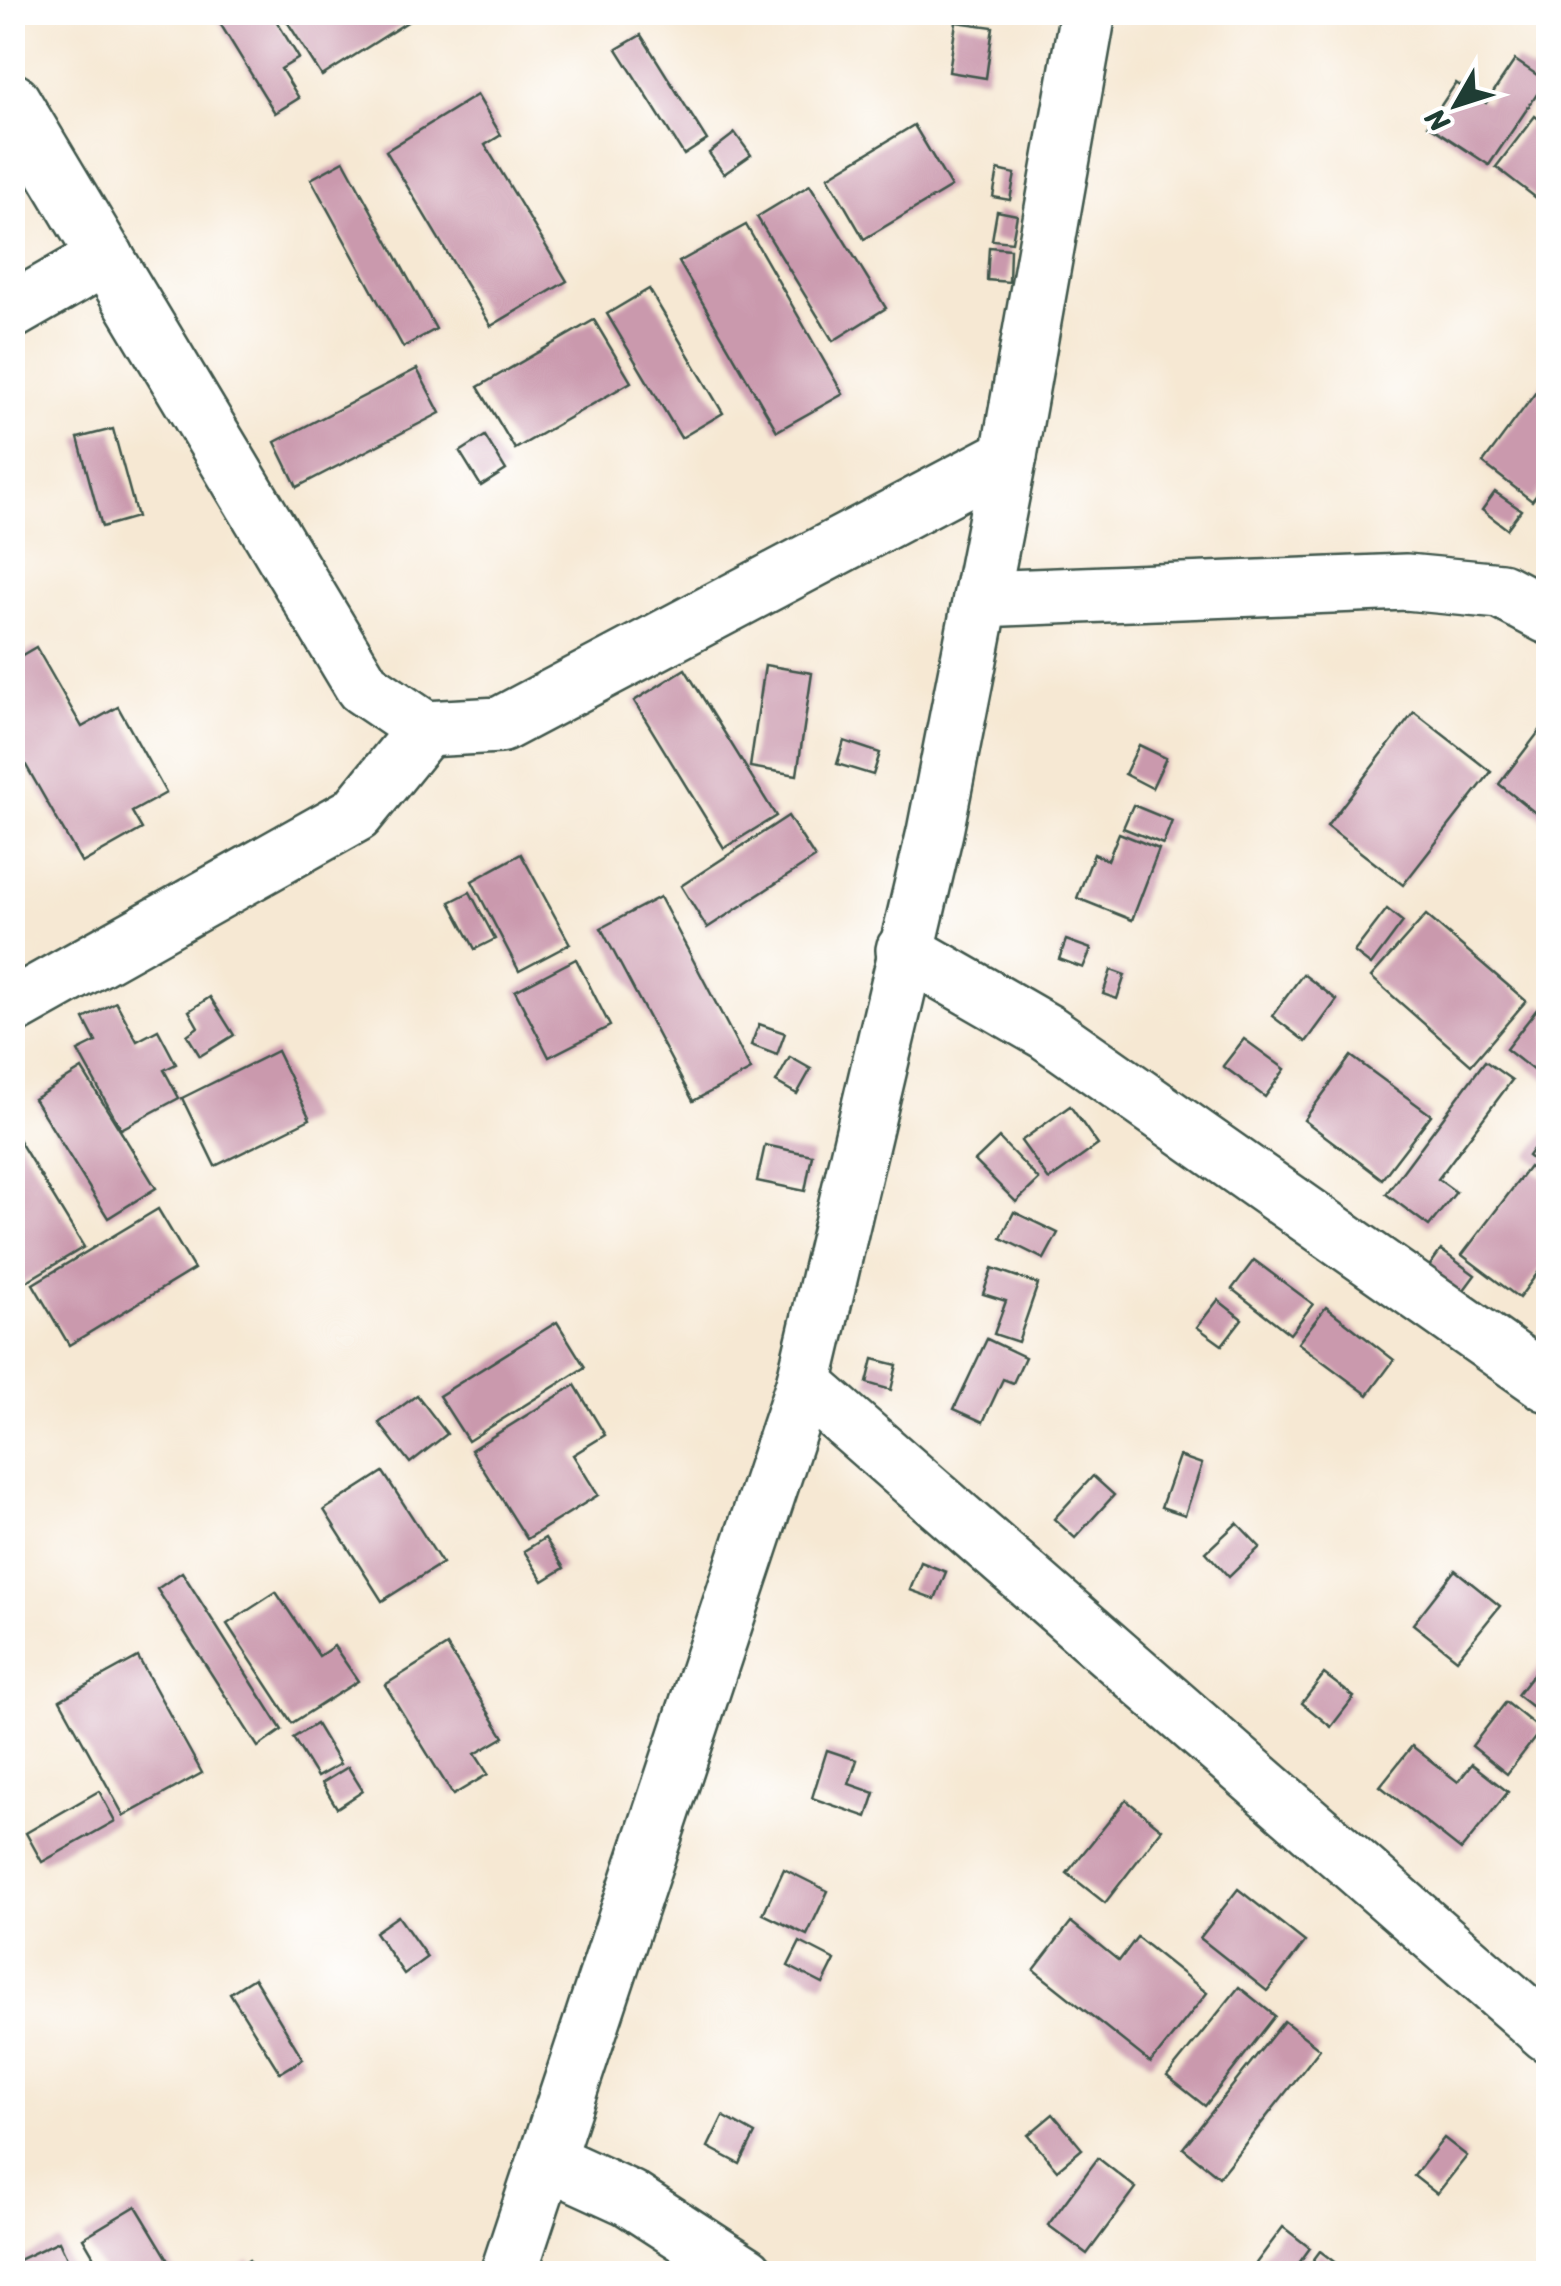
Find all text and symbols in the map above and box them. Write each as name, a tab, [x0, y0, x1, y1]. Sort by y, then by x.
north arrow	[1406, 55, 1506, 155]
text: N	[1411, 97, 1463, 144]

